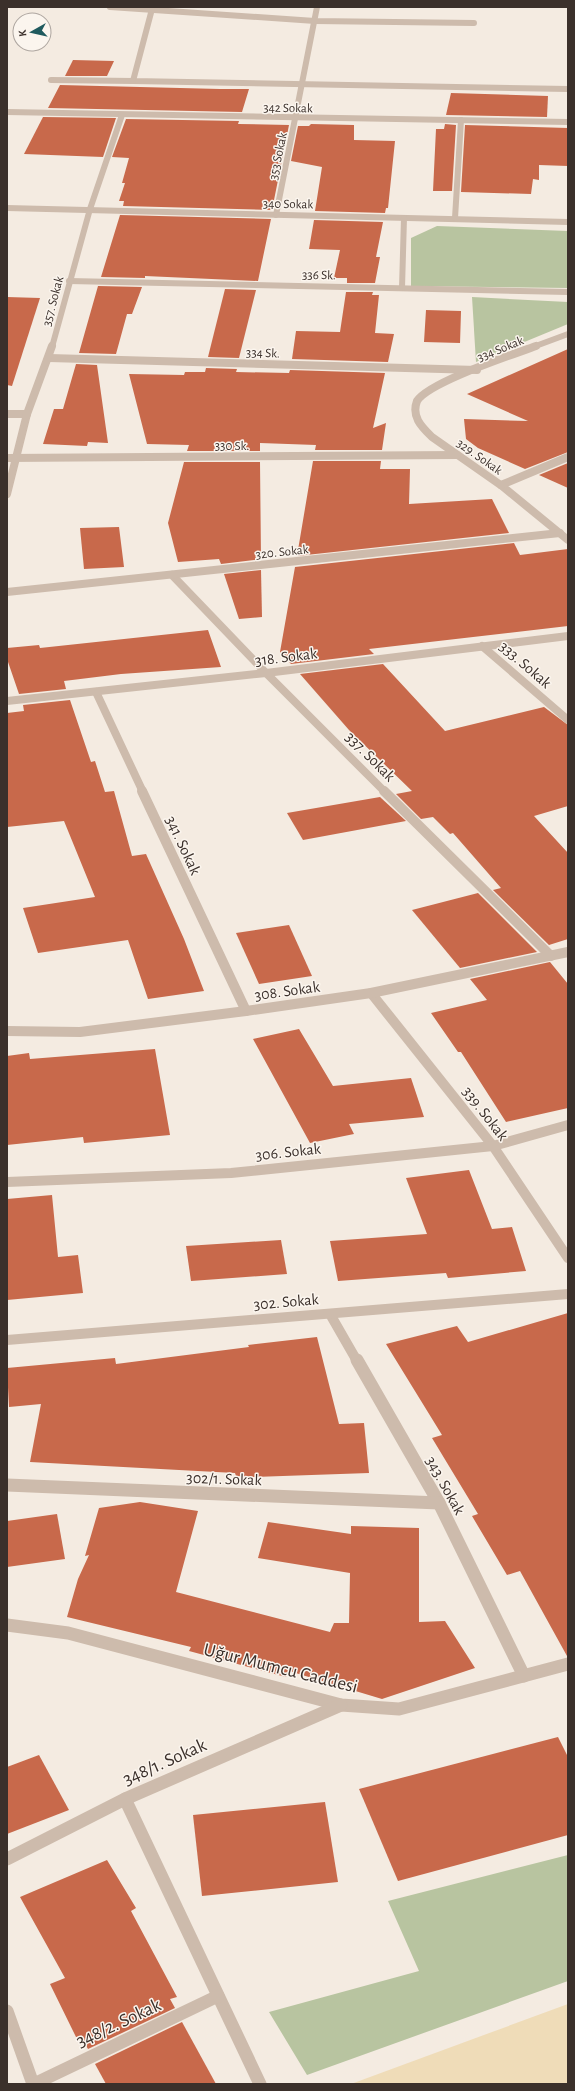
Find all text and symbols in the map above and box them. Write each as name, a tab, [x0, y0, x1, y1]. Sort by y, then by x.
north arrow	[12, 12, 52, 52]
text: K	[17, 29, 28, 37]
street label: 342 Sokak	[263, 102, 313, 115]
street label: 353 Sokak	[267, 131, 290, 181]
street label: 340 Sokak	[263, 198, 313, 211]
street label: 336 Sk.	[302, 269, 336, 282]
street label: 357. Sokak	[41, 275, 66, 328]
street label: 334 Sokak	[475, 334, 526, 365]
street label: 334 Sk.	[246, 346, 280, 361]
street label: 329. Sokak	[454, 437, 504, 478]
street label: 330 Sk.	[215, 440, 249, 453]
street label: 320. Sokak	[255, 543, 309, 562]
street label: 333. Sokak	[496, 638, 555, 692]
street label: 318. Sokak	[254, 645, 319, 669]
street label: 337. Sokak	[342, 729, 399, 785]
street label: 341. Sokak	[163, 814, 204, 878]
street label: 308. Sokak	[254, 978, 321, 1003]
street label: 339. Sokak	[459, 1084, 512, 1144]
street label: 306. Sokak	[255, 1141, 322, 1163]
street label: 302. Sokak	[253, 1291, 320, 1313]
street label: 343. Sokak	[423, 1454, 468, 1518]
street label: 302/1. Sokak	[186, 1470, 263, 1488]
street label: Uğur Mumcu Caddesi	[202, 1640, 360, 1697]
street label: 348/1. Sokak	[120, 1735, 209, 1789]
street label: 348/2. Sokak	[73, 1995, 164, 2051]

